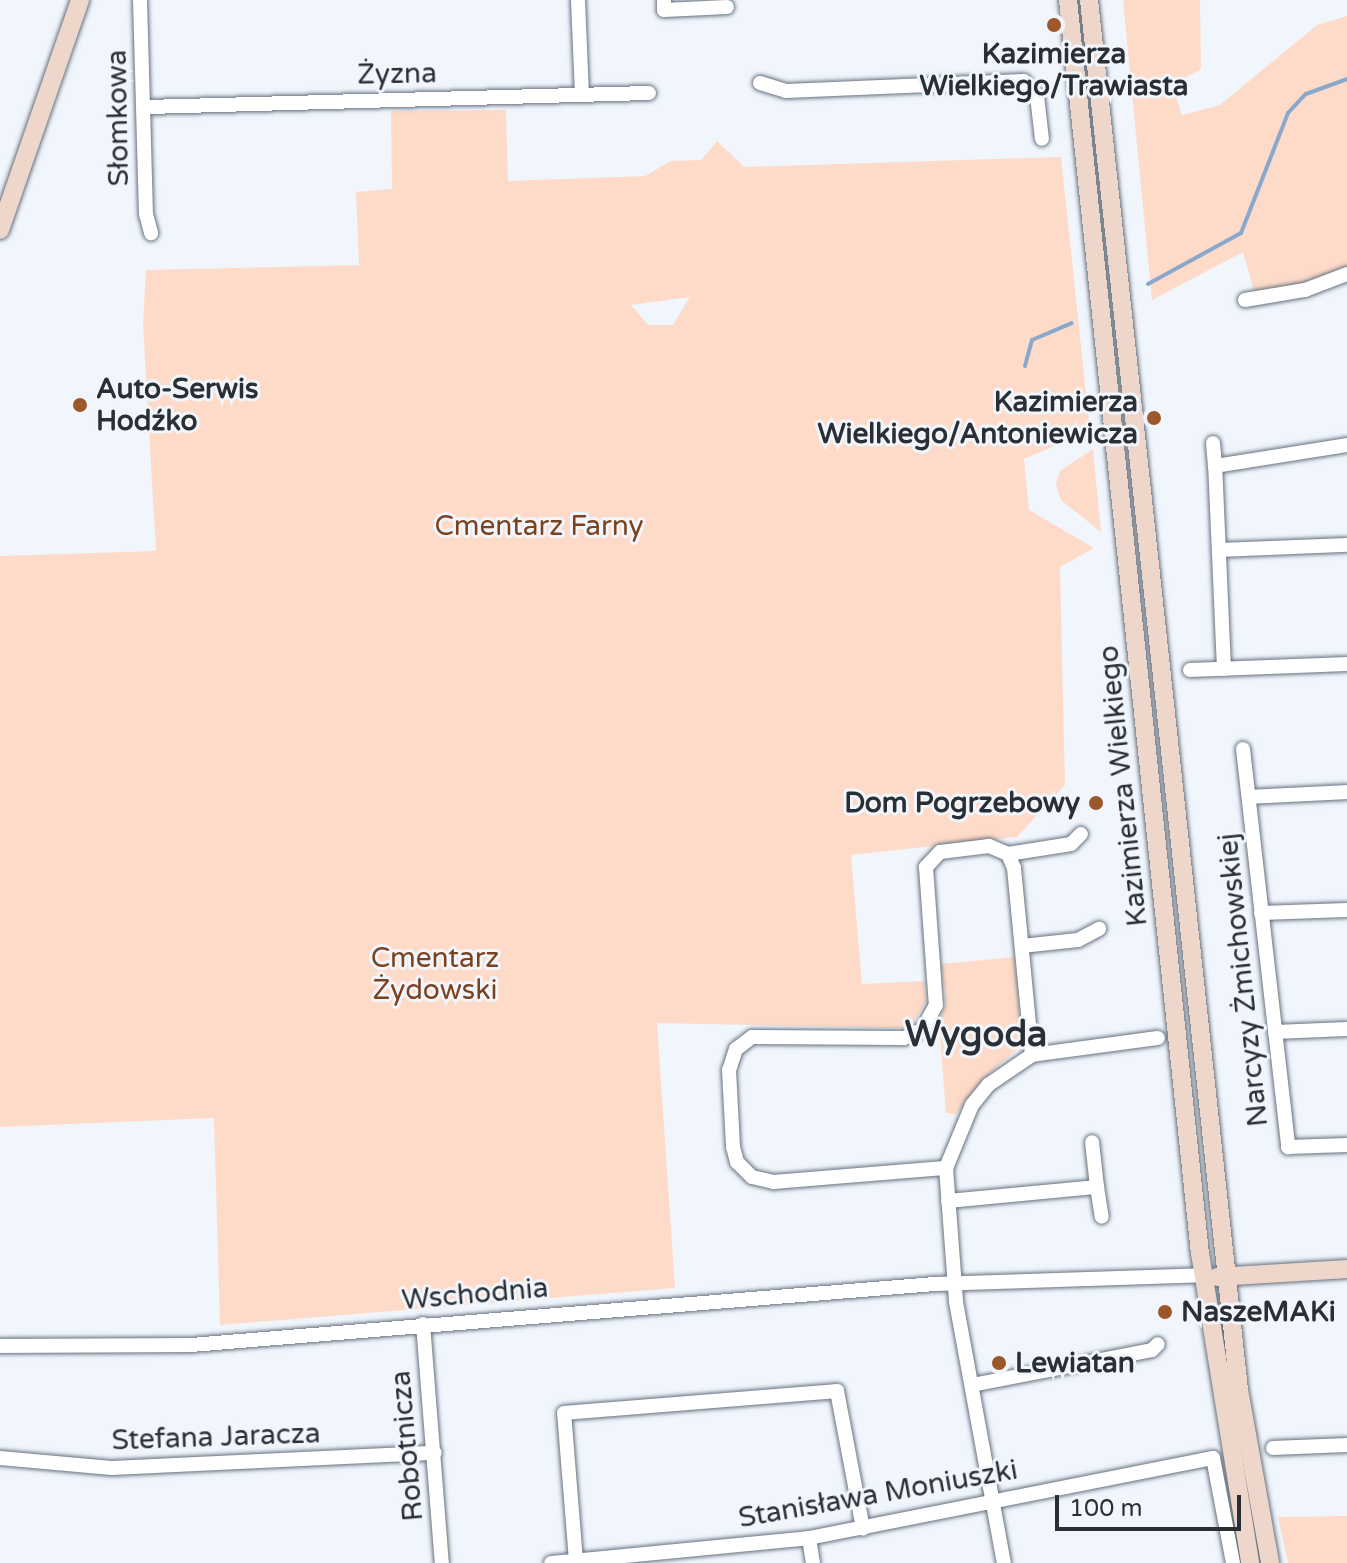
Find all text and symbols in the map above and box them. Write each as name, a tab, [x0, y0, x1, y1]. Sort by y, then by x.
marker: Kazimierza Wielkiego/Trawiasta	[1045, 16, 1063, 34]
place label: Kazimierza Wielkiego/Trawiasta	[919, 37, 1189, 103]
street label: Słomkowa	[100, 49, 136, 187]
street label: Żyzna	[357, 57, 437, 91]
place label: Auto-Serwis Hodźko	[96, 372, 258, 438]
place label: Kazimierza Wielkiego/Antoniewicza	[817, 385, 1138, 451]
marker: Auto-Serwis Hodźko	[71, 396, 89, 414]
marker: Kazimierza Wielkiego/Antoniewicza	[1145, 409, 1163, 427]
park label: Cmentarz Farny	[434, 509, 644, 543]
street label: Kazimierza Wielkiego	[1092, 644, 1154, 928]
place label: Dom Pogrzebowy	[844, 786, 1080, 820]
marker: Dom Pogrzebowy	[1087, 794, 1105, 812]
street label: Narcyzy Żmichowskiej	[1211, 832, 1275, 1128]
park label: Cmentarz Żydowski	[371, 941, 499, 1007]
district label: Wygoda	[905, 1013, 1047, 1057]
street label: Wschodnia	[400, 1271, 550, 1317]
place label: NaszeMAKi	[1181, 1295, 1336, 1329]
marker: NaszeMAKi	[1156, 1303, 1174, 1321]
place label: Lewiatan	[1015, 1346, 1135, 1380]
marker: Lewiatan	[990, 1354, 1008, 1372]
street label: Robotnicza	[384, 1369, 430, 1523]
street label: Stefana Jaracza	[111, 1417, 321, 1457]
street label: Stanisława Moniuszki	[736, 1453, 1020, 1535]
scale bar	[1059, 1479, 1245, 1529]
text: 100 m	[1069, 1494, 1143, 1523]

